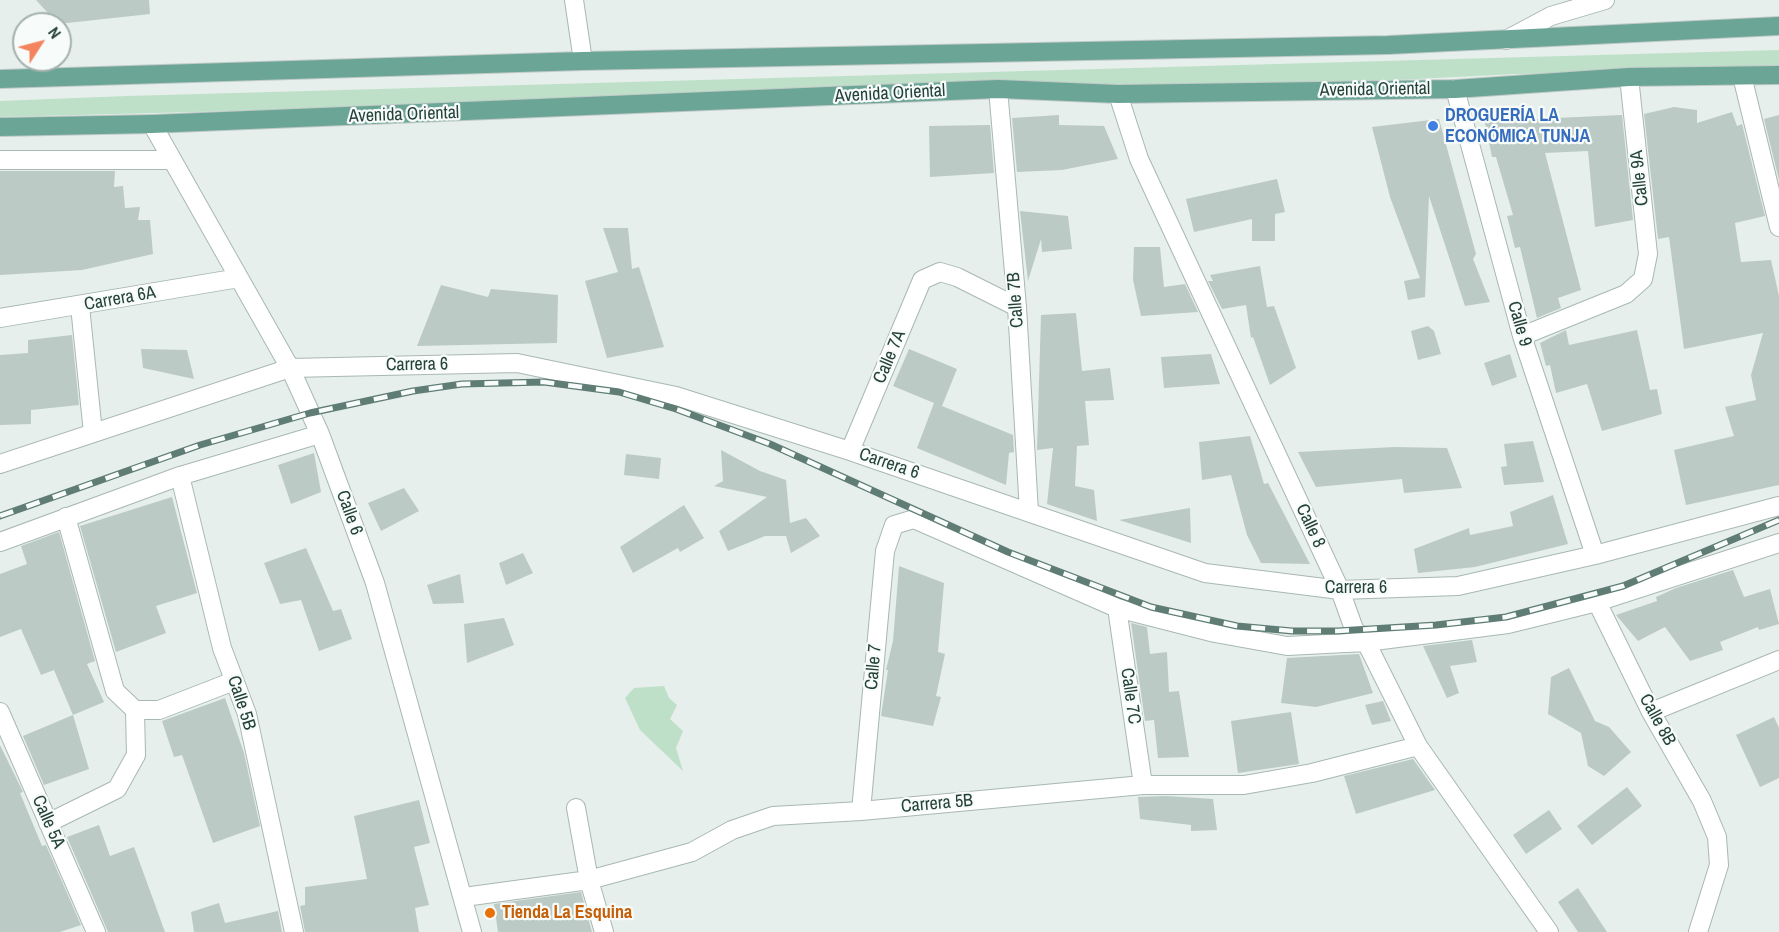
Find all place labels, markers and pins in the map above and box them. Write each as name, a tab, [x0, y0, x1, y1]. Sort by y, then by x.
place label: DROGUERÍA LA ECONÓMICA TUNJA	[1445, 105, 1590, 148]
marker: DROGUERÍA LA ECONÓMICA TUNJA	[1426, 119, 1440, 133]
place label: Tienda La Esquina	[502, 902, 632, 924]
marker: Tienda La Esquina	[483, 906, 497, 920]

